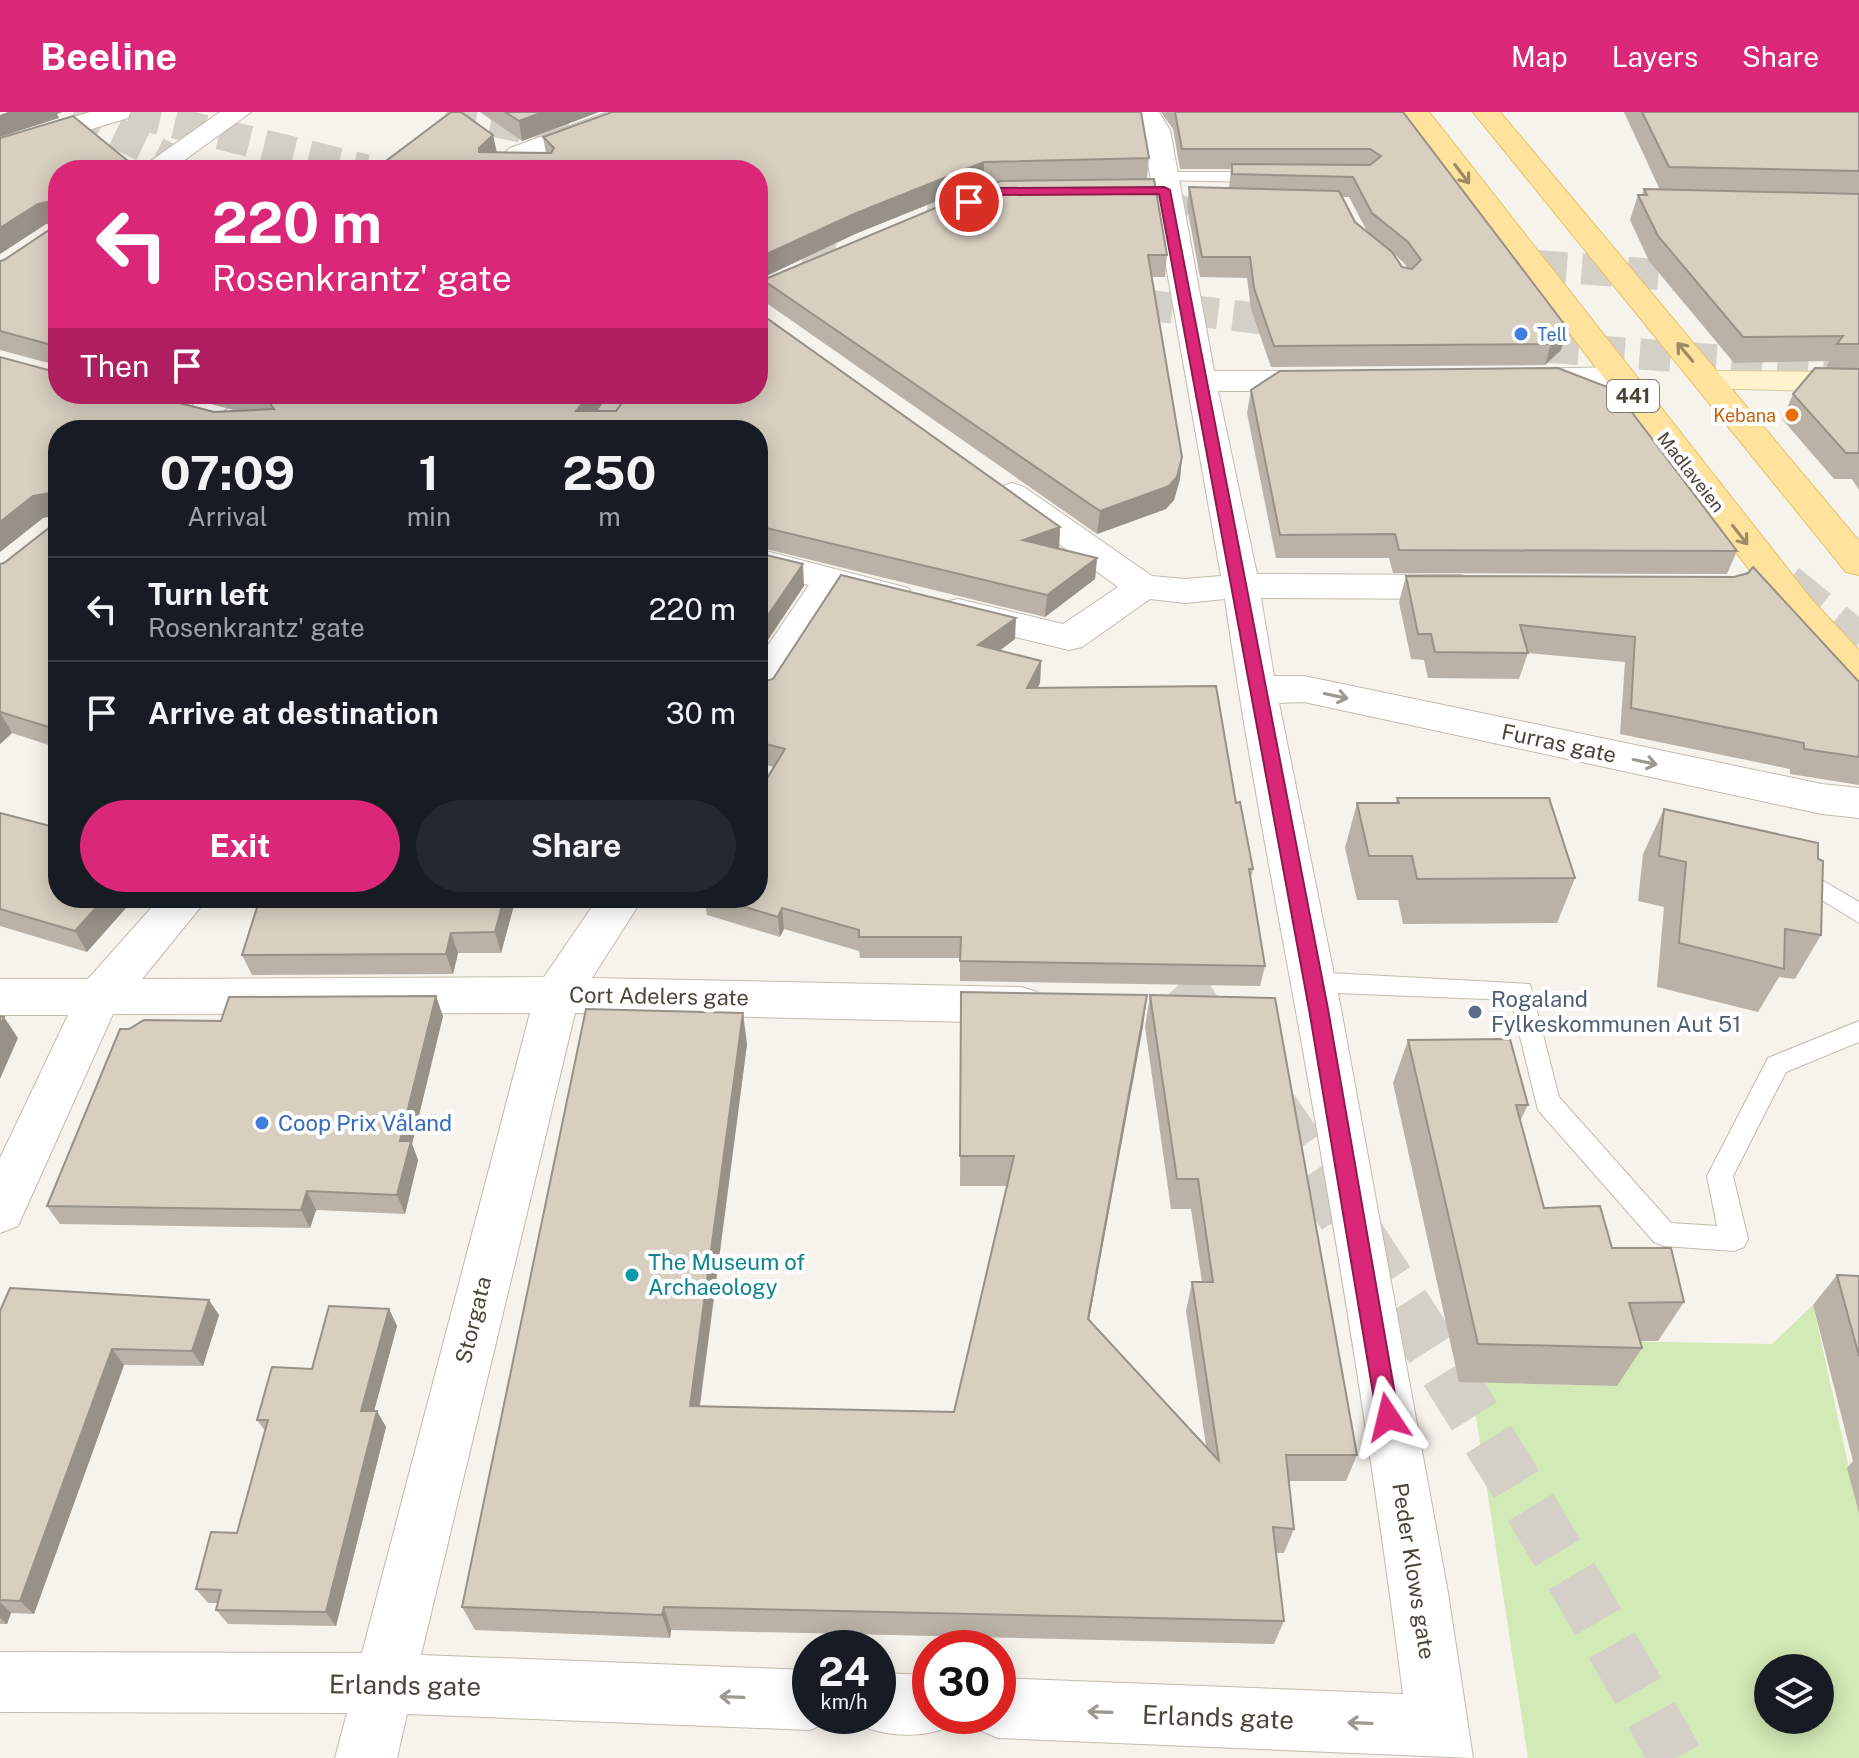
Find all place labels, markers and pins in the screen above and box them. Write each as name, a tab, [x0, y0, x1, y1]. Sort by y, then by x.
pin	[935, 168, 1003, 236]
place label: Tell	[1537, 324, 1567, 345]
marker: Tell	[1512, 325, 1530, 343]
place label: Kebana	[1713, 405, 1776, 426]
marker: Kebana	[1783, 406, 1801, 424]
place label: Rogaland Fylkeskommunen Aut 51	[1491, 986, 1741, 1037]
marker: Rogaland Fylkeskommunen Aut 51	[1466, 1003, 1484, 1021]
place label: Coop Prix Våland	[278, 1110, 452, 1136]
marker: Coop Prix Våland	[253, 1114, 271, 1132]
place label: The Museum of Archaeology	[648, 1249, 805, 1300]
marker: The Museum of Archaeology	[623, 1266, 641, 1284]

